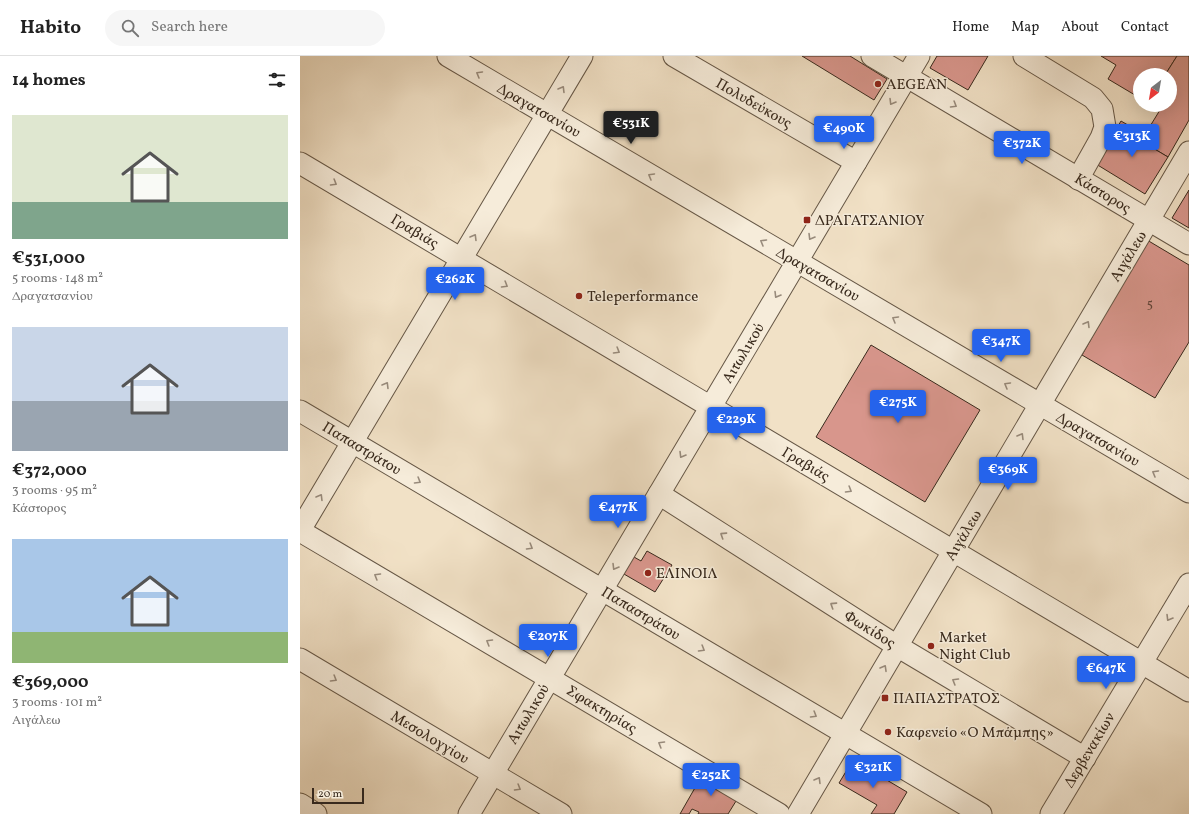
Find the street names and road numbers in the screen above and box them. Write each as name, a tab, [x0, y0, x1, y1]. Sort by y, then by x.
street label: Πολυδεύκους	[711, 74, 796, 135]
street label: Δραγατσανίου	[493, 79, 584, 144]
street label: Κάστορος	[1070, 169, 1135, 220]
street label: Γραβιάς	[386, 210, 442, 255]
street label: Αιγάλεω	[1106, 227, 1153, 286]
street label: Δραγατσανίου	[772, 243, 863, 308]
street label: Αιτωλικού	[718, 320, 771, 388]
street label: Δραγατσανίου	[1052, 408, 1143, 473]
street label: Παπαστράτου	[318, 417, 405, 481]
street label: Γραβιάς	[777, 443, 833, 488]
street label: Αιγάλεω	[941, 506, 988, 565]
street label: Παπαστράτου	[597, 582, 684, 646]
street label: Φωκίδος	[839, 606, 899, 655]
street label: Αιτωλικού	[503, 681, 556, 749]
street label: Σφακτηρίας	[562, 681, 641, 740]
street label: Μεσολογγίου	[386, 707, 472, 770]
street label: Δερβενακίων	[1060, 709, 1121, 792]

